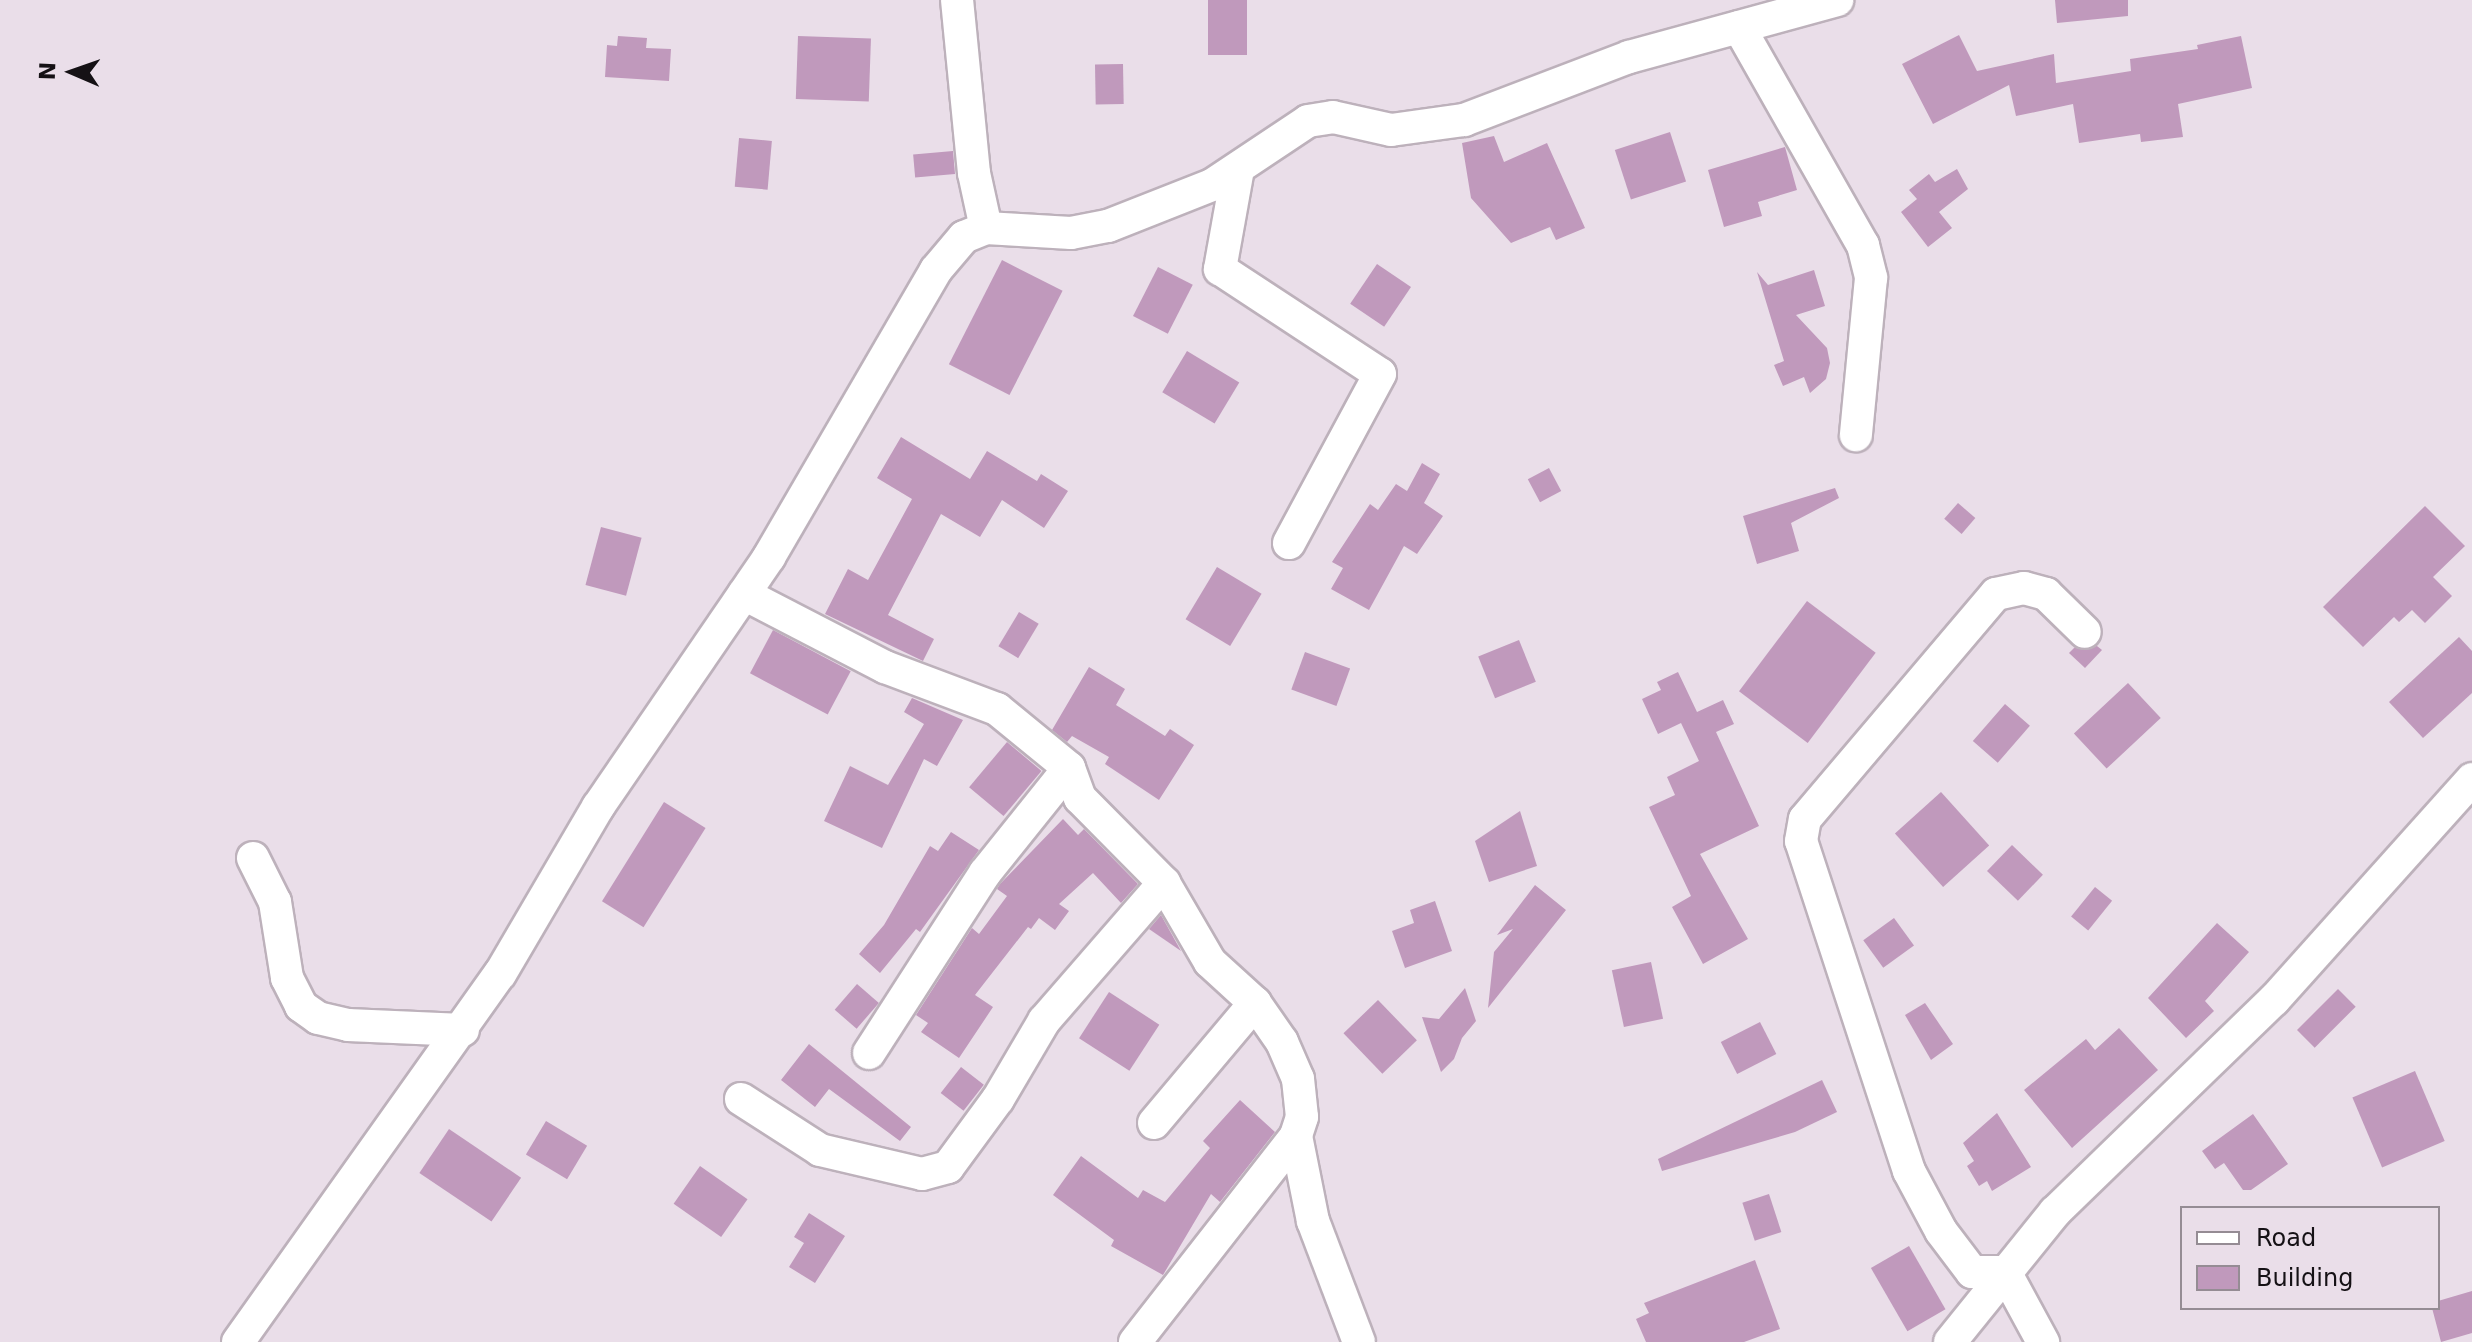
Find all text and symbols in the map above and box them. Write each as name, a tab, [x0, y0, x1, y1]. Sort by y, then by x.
north arrow	[32, 32, 112, 112]
text: N	[35, 62, 60, 81]
legend	[2180, 1206, 2440, 1310]
text: Road	[2256, 1224, 2316, 1252]
text: Building	[2256, 1264, 2353, 1292]

